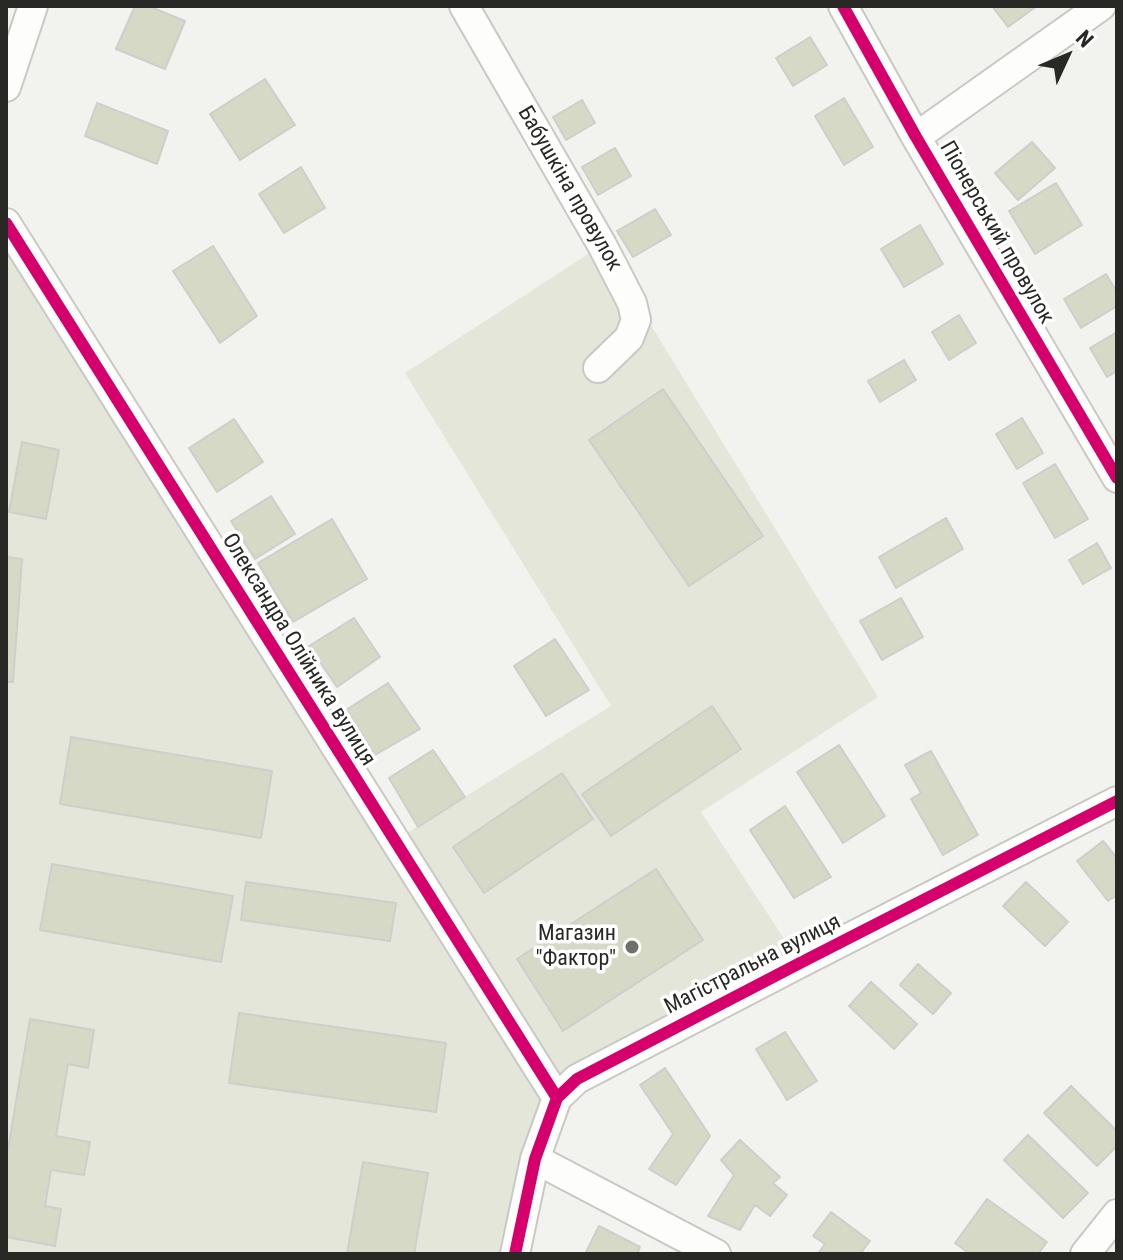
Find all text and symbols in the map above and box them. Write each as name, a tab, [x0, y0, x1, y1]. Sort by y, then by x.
north arrow	[1027, 16, 1107, 96]
text: N	[1071, 25, 1098, 53]
street label: Бабушкіна провулок	[511, 102, 627, 276]
street label: Піонерський провулок	[933, 137, 1059, 329]
street label: Олександра Олійника вулиця	[216, 529, 380, 771]
street label: Магістральна вулиця	[660, 909, 846, 1021]
place label: Магазин "Фактор"	[535, 921, 616, 972]
marker: Магазин "Фактор"	[623, 938, 641, 956]

